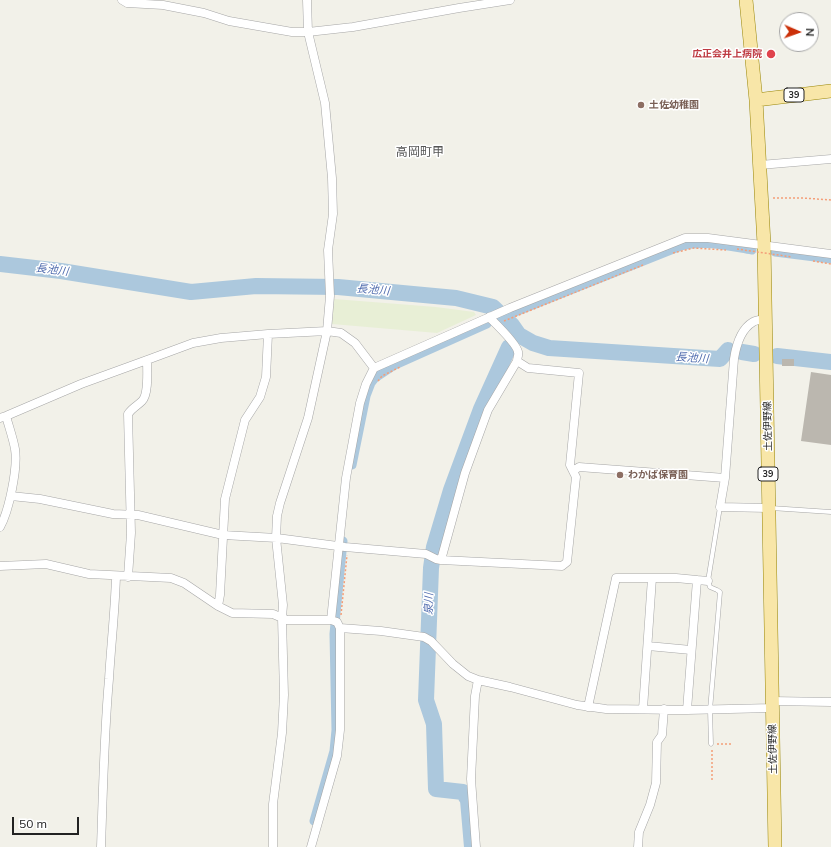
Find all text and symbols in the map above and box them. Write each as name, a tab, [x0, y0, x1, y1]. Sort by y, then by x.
north arrow	[779, 12, 819, 52]
text: N	[803, 28, 817, 37]
place label: 広正会井上病院	[692, 48, 762, 60]
marker: 広正会井上病院	[765, 48, 777, 60]
road number: 39	[784, 88, 804, 102]
place label: 土佐幼稚園	[649, 99, 699, 111]
marker: 土佐幼稚園	[636, 100, 646, 110]
district label: 高岡町甲	[396, 145, 444, 159]
water label: 長池川	[35, 261, 69, 279]
water label: 長池川	[356, 282, 390, 298]
water label: 長池川	[675, 350, 709, 366]
street label: 土佐伊野線	[762, 401, 774, 451]
road number: 39	[758, 467, 778, 481]
place label: わかば保育園	[628, 469, 688, 481]
marker: わかば保育園	[615, 470, 625, 480]
water label: 泉川	[422, 593, 436, 615]
street label: 土佐伊野線	[767, 724, 779, 774]
scale bar	[14, 809, 81, 835]
text: 50 m	[19, 816, 47, 831]

